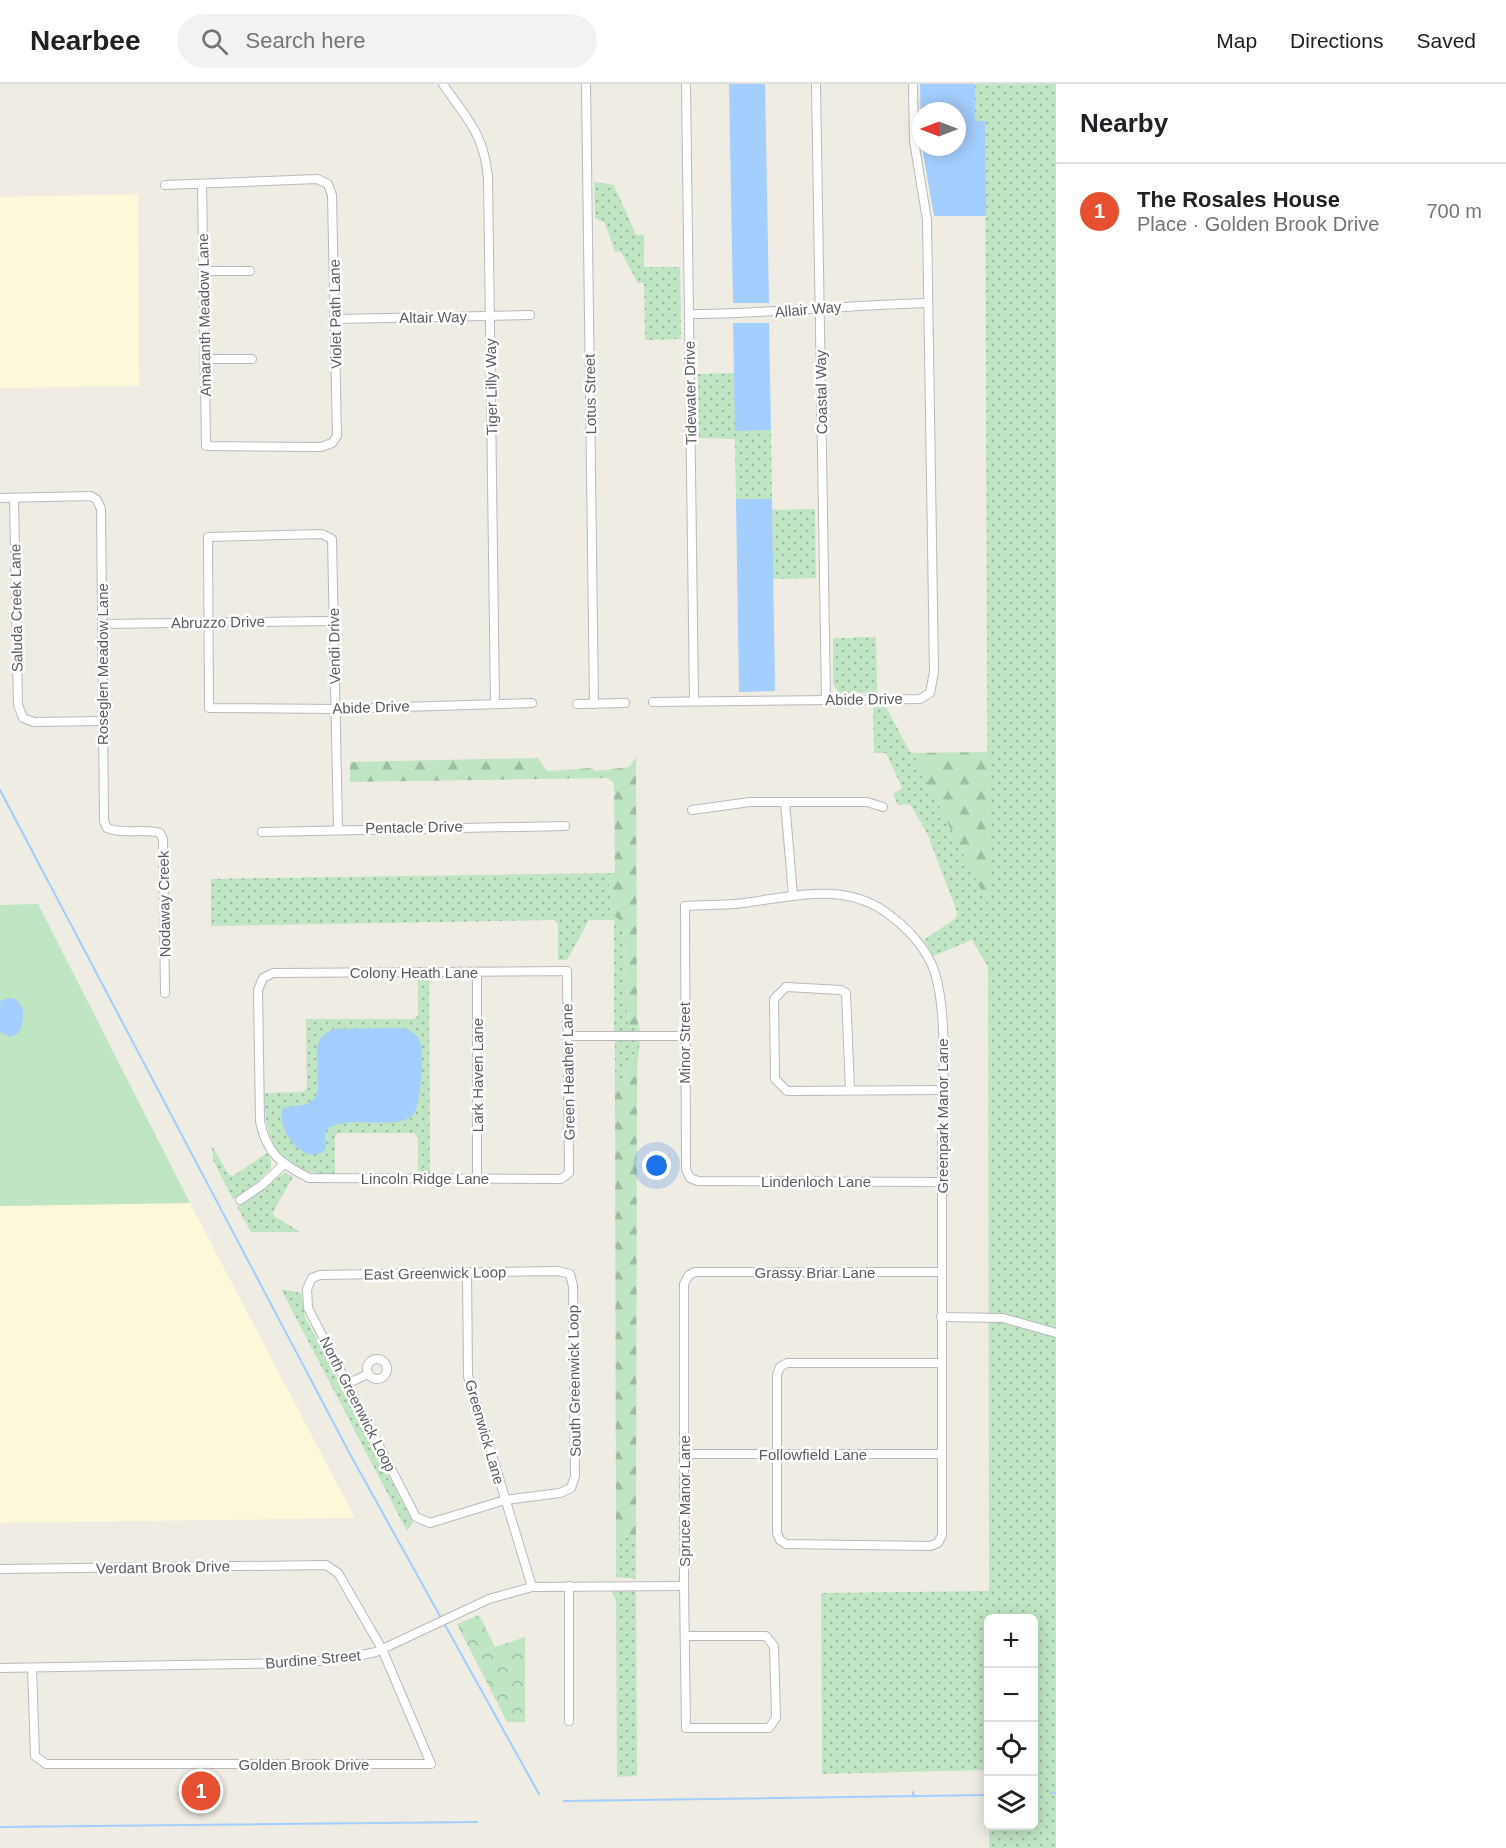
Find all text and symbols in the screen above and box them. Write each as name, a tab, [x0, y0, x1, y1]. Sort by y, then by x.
search box	[177, 14, 597, 68]
text: Nearbee	[30, 25, 141, 56]
icon: search	[198, 25, 231, 58]
text: Search here	[246, 28, 365, 53]
text: Map	[1216, 29, 1257, 52]
text: Directions	[1290, 29, 1383, 52]
text: Saved	[1416, 29, 1476, 52]
north arrow	[912, 102, 966, 156]
text: Nearby	[1080, 108, 1168, 138]
text: The Rosales House	[1137, 187, 1340, 212]
text: 1	[1094, 200, 1105, 222]
text: 700 m	[1426, 200, 1482, 222]
text: Place · Golden Brook Drive	[1137, 213, 1379, 235]
street label: Amaranth Meadow Lane	[194, 233, 214, 397]
street label: Violet Path Lane	[326, 259, 344, 369]
street label: Allair Way	[774, 298, 843, 320]
street label: Altair Way	[399, 308, 468, 326]
street label: Tiger Lilly Way	[482, 338, 500, 436]
street label: Tidewater Drive	[681, 341, 699, 445]
street label: Coastal Way	[812, 349, 830, 434]
street label: Lotus Street	[581, 353, 599, 435]
street label: Saluda Creek Lane	[6, 544, 26, 672]
street label: Roseglen Meadow Lane	[94, 583, 111, 745]
street label: Vendi Drive	[325, 607, 343, 685]
street label: Abruzzo Drive	[171, 613, 265, 631]
street label: Abide Drive	[825, 690, 903, 708]
street label: Abide Drive	[332, 697, 410, 717]
street label: Pentacle Drive	[365, 818, 463, 836]
street label: Nodaway Creek	[155, 850, 173, 957]
street label: Colony Heath Lane	[350, 964, 478, 981]
street label: Minor Street	[676, 1001, 693, 1084]
street label: Green Heather Lane	[558, 1003, 578, 1141]
street label: Lark Haven Lane	[469, 1018, 486, 1132]
street label: Greenpark Manor Lane	[934, 1038, 951, 1194]
your location	[642, 1151, 671, 1180]
street label: Lincoln Ridge Lane	[361, 1170, 489, 1187]
street label: Lindenloch Lane	[761, 1173, 871, 1190]
street label: East Greenwick Loop	[364, 1263, 506, 1283]
street label: Grassy Briar Lane	[755, 1264, 875, 1281]
street label: South Greenwick Loop	[564, 1305, 584, 1457]
street label: North Greenwick Loop	[317, 1334, 399, 1474]
street label: Greenwick Lane	[462, 1378, 508, 1486]
street label: Spruce Manor Lane	[676, 1435, 693, 1567]
street label: Followfield Lane	[759, 1446, 867, 1463]
street label: Verdant Brook Drive	[96, 1557, 230, 1577]
map controls	[984, 1614, 1038, 1830]
button: +	[984, 1614, 1038, 1668]
street label: Burdine Street	[264, 1646, 362, 1672]
button: −	[984, 1668, 1038, 1722]
button: locate	[984, 1722, 1038, 1776]
street label: Golden Brook Drive	[239, 1756, 369, 1773]
pin: 1	[182, 1768, 220, 1814]
button: layers	[984, 1776, 1038, 1830]

